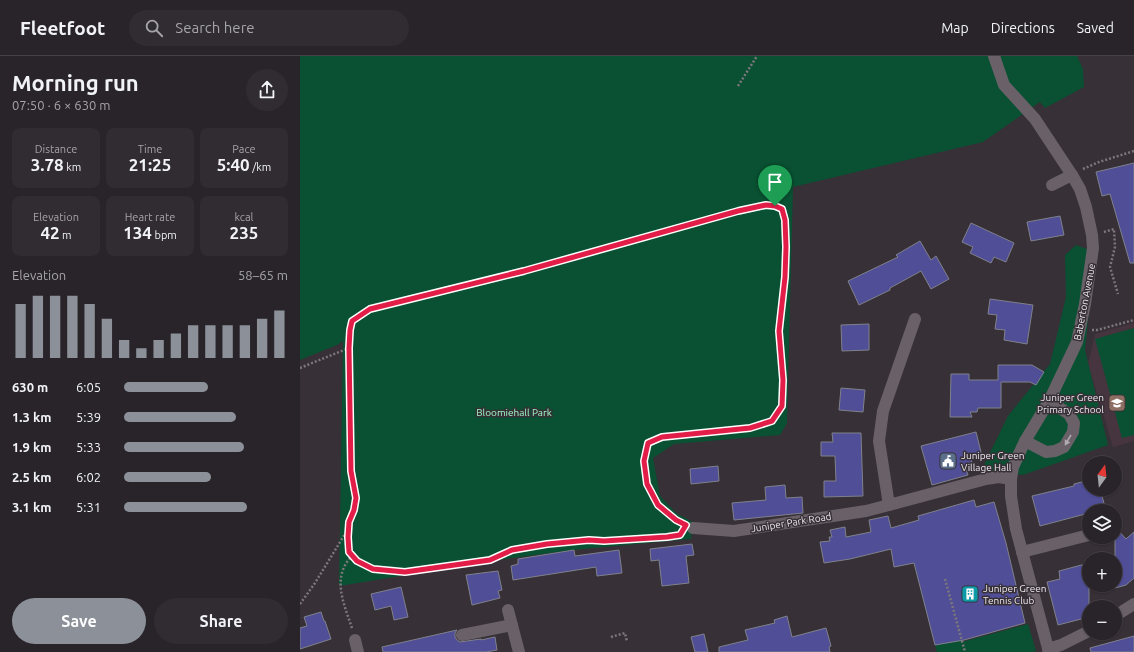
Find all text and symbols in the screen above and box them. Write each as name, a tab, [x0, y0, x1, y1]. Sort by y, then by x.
search box	[129, 10, 409, 46]
text: Fleetfoot	[20, 17, 105, 39]
icon: search	[143, 17, 165, 39]
text: Search here	[175, 19, 255, 36]
text: Map	[941, 20, 969, 36]
text: Directions	[991, 20, 1055, 36]
text: Saved	[1077, 20, 1114, 36]
button: share	[246, 69, 288, 111]
text: Morning run	[12, 70, 139, 95]
text: 07:50 · 6 × 630 m	[12, 98, 111, 112]
text: Distance	[35, 143, 77, 155]
text: Time	[138, 143, 162, 155]
text: Pace	[232, 143, 256, 155]
text: 3.78	[31, 155, 64, 174]
text: 21:25	[129, 155, 171, 174]
text: 5:40	[217, 155, 250, 174]
text: km	[64, 161, 81, 173]
text: /km	[250, 161, 271, 173]
pin	[758, 165, 792, 206]
icon: arrive	[764, 171, 786, 193]
text: Elevation	[33, 211, 79, 223]
text: Heart rate	[125, 211, 175, 223]
text: kcal	[235, 211, 254, 223]
text: 42	[40, 223, 60, 242]
text: 134	[123, 223, 152, 242]
text: 235	[230, 223, 258, 242]
text: m	[60, 229, 72, 241]
text: bpm	[152, 229, 177, 241]
street label: Baberton Avenue	[1072, 263, 1097, 341]
text: Elevation	[12, 268, 66, 282]
text: 58–65 m	[238, 268, 288, 282]
text: 630 m	[12, 380, 48, 394]
text: 6:05	[76, 380, 101, 394]
place label: Juniper Green Primary School	[1037, 392, 1104, 415]
school or university icon: Juniper Green Primary School	[1107, 393, 1127, 413]
park label: Bloomiehall Park	[476, 407, 552, 418]
text: 1.3 km	[12, 410, 51, 424]
text: 5:39	[76, 410, 101, 424]
one-way arrow	[1064, 434, 1071, 446]
text: 1.9 km	[12, 440, 51, 454]
text: 5:33	[76, 440, 101, 454]
place label: Juniper Green Village Hall	[961, 450, 1024, 473]
public building icon: Juniper Green Village Hall	[938, 451, 958, 471]
north arrow	[1082, 456, 1122, 496]
map controls	[1082, 456, 1122, 640]
text: 2.5 km	[12, 470, 51, 484]
text: 6:02	[76, 470, 101, 484]
text: 3.1 km	[12, 500, 51, 514]
text: 5:31	[76, 500, 101, 514]
button: layers	[1082, 504, 1122, 544]
street label: Juniper Park Road	[750, 511, 832, 534]
button: +	[1082, 552, 1122, 592]
place label: Juniper Green Tennis Club	[983, 583, 1046, 606]
building icon: Juniper Green Tennis Club	[960, 584, 980, 604]
button: Save	[12, 598, 146, 644]
button: Share	[154, 598, 288, 644]
button: −	[1082, 600, 1122, 640]

